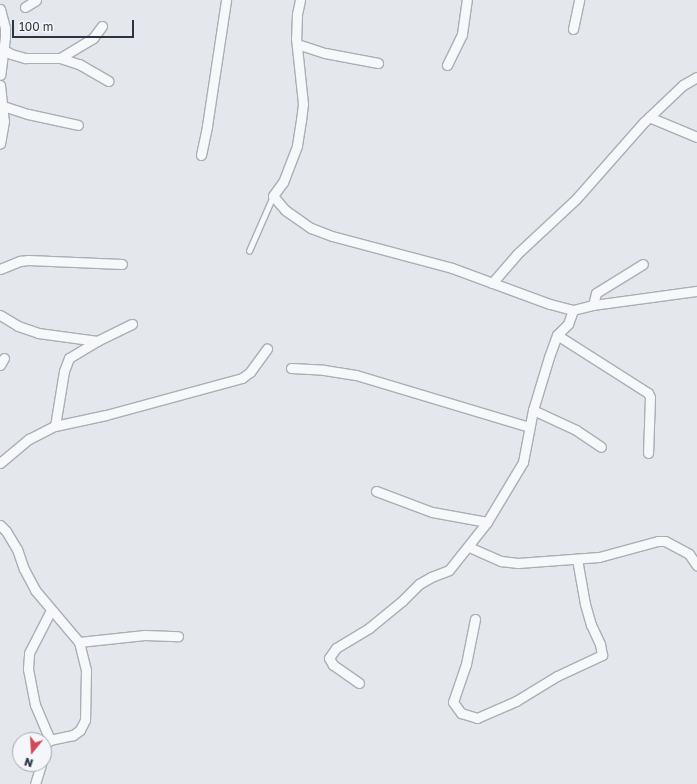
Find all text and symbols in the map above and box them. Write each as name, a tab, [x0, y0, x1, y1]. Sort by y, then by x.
scale bar	[14, 12, 136, 38]
text: 100 m	[19, 19, 53, 34]
north arrow	[12, 732, 52, 772]
text: N	[22, 755, 34, 770]

